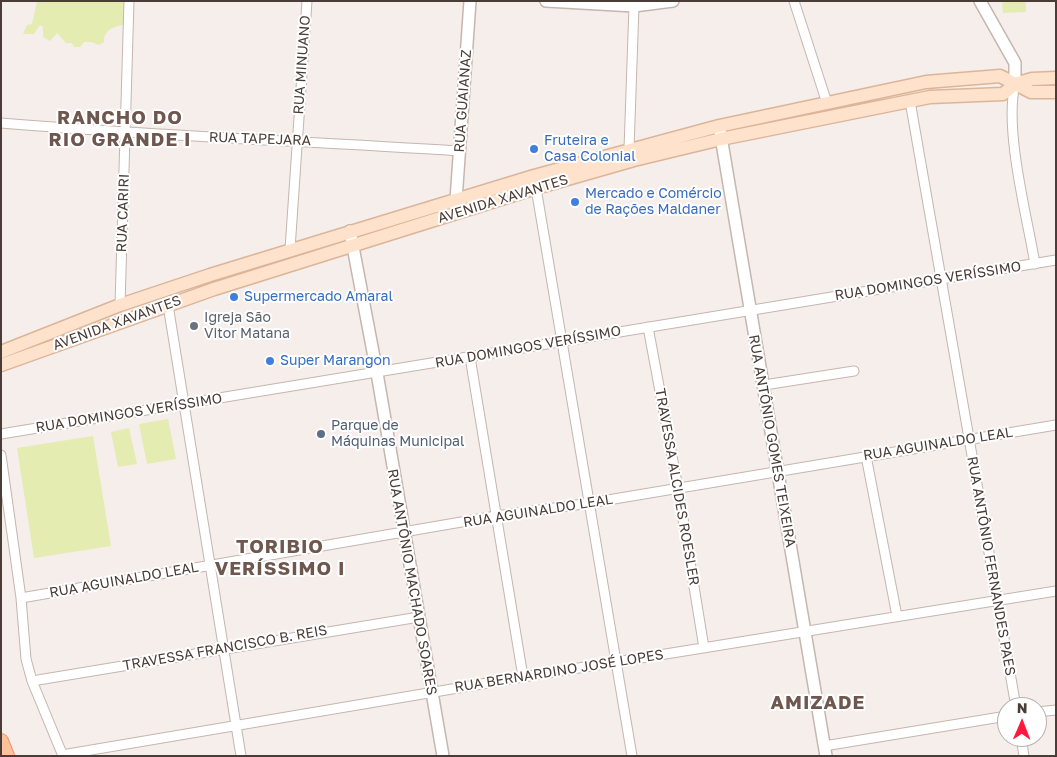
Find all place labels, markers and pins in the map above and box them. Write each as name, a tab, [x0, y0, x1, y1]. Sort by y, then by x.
place label: Fruteira e Casa Colonial	[544, 133, 636, 166]
marker: Fruteira e Casa Colonial	[528, 143, 540, 155]
place label: Mercado e Comércio de Rações Maldaner	[585, 186, 722, 218]
marker: Mercado e Comércio de Rações Maldaner	[569, 196, 581, 208]
place label: Supermercado Amaral	[244, 289, 393, 305]
marker: Supermercado Amaral	[228, 291, 240, 303]
place label: Igreja São Vitor Matana	[204, 310, 290, 342]
marker: Igreja São Vitor Matana	[188, 320, 200, 332]
place label: Super Marangon	[280, 353, 391, 369]
marker: Super Marangon	[264, 355, 276, 367]
place label: Parque de Máquinas Municipal	[331, 418, 464, 451]
marker: Parque de Máquinas Municipal	[315, 428, 327, 440]

